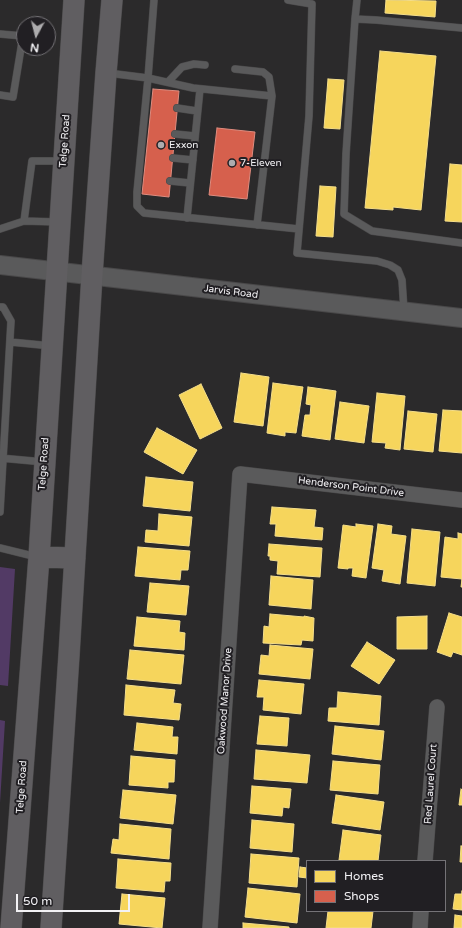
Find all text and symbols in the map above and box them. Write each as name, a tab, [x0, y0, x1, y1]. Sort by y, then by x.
north arrow	[16, 16, 56, 56]
text: N	[29, 40, 40, 54]
street label: Telge Road	[57, 114, 73, 168]
place label: Exxon	[169, 139, 198, 151]
marker: Exxon	[156, 140, 166, 150]
place label: 7-Eleven	[240, 157, 282, 169]
marker: 7-Eleven	[227, 158, 237, 168]
street label: Jarvis Road	[203, 283, 259, 301]
street label: Telge Road	[36, 437, 52, 491]
street label: Henderson Point Drive	[297, 475, 405, 499]
street label: Oakwood Manor Drive	[215, 647, 235, 755]
street label: Red Laurel Court	[422, 744, 440, 824]
street label: Telge Road	[14, 760, 30, 814]
legend	[306, 860, 446, 912]
text: Homes	[344, 869, 384, 883]
scale bar	[18, 886, 132, 912]
text: Shops	[344, 889, 379, 903]
text: 50 m	[23, 894, 52, 908]

